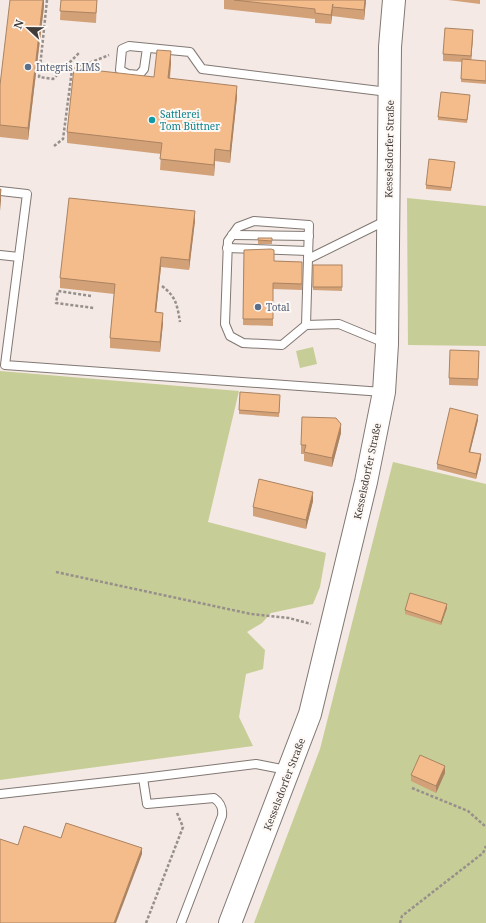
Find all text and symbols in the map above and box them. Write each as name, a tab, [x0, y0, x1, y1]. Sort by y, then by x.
north arrow	[8, 8, 48, 48]
text: N	[10, 17, 27, 31]
place label: Integris LIMS	[36, 60, 100, 74]
marker: Integris LIMS	[23, 62, 33, 72]
street label: Kesselsdorfer Straße	[381, 100, 397, 198]
place label: Sattlerei Tom Büttner	[160, 107, 220, 133]
marker: Sattlerei Tom Büttner	[147, 115, 157, 125]
place label: Total	[266, 300, 290, 314]
marker: Total	[253, 302, 263, 312]
street label: Kesselsdorfer Straße	[350, 422, 384, 520]
street label: Kesselsdorfer Straße	[260, 736, 308, 832]

